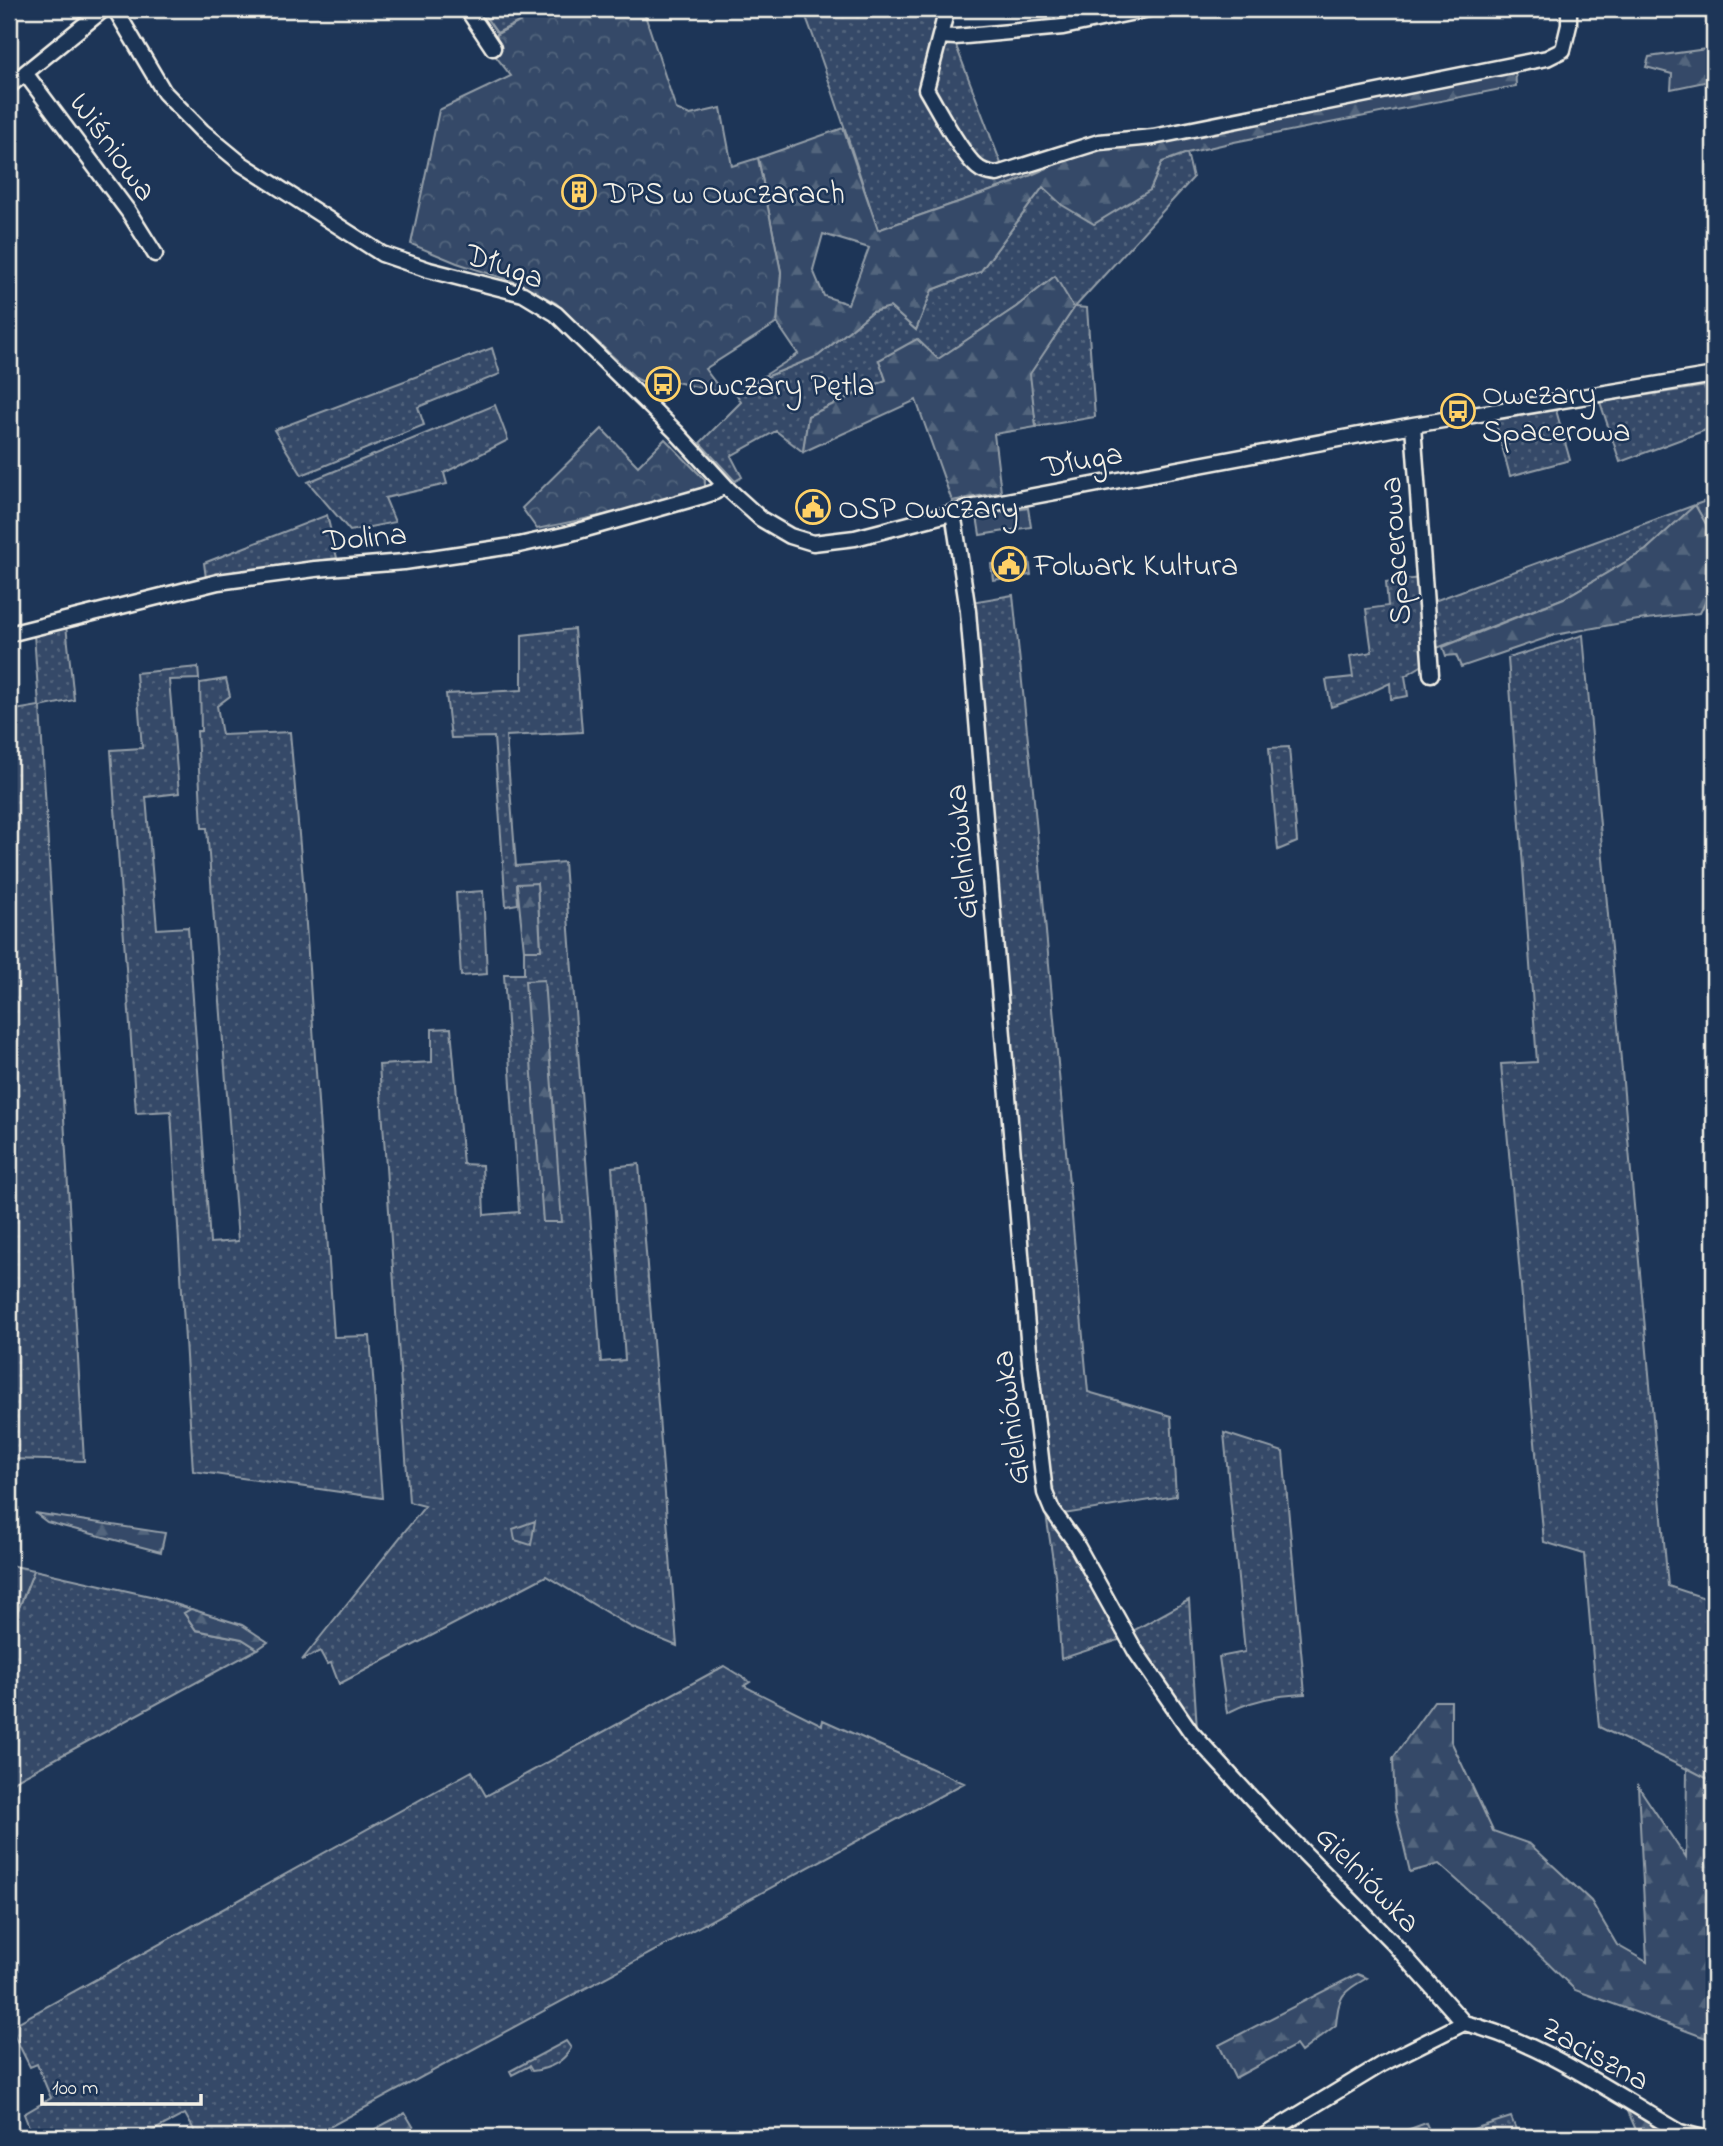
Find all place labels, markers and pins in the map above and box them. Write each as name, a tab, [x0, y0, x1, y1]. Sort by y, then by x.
place label: DPS w Owczarach	[603, 172, 845, 219]
building icon: DPS w Owczarach	[560, 173, 598, 211]
place label: Owczary Pętla	[688, 364, 875, 411]
bus stop icon: Owczary Pętla	[644, 365, 682, 403]
place label: Owczary Spacerowa	[1482, 373, 1631, 457]
bus stop icon: Owczary Spacerowa	[1439, 392, 1477, 430]
place label: OSP Owczary	[838, 487, 1018, 534]
public building icon: OSP Owczary	[794, 488, 832, 526]
place label: Folwark Kultura	[1033, 544, 1238, 591]
public building icon: Folwark Kultura	[990, 545, 1028, 583]

